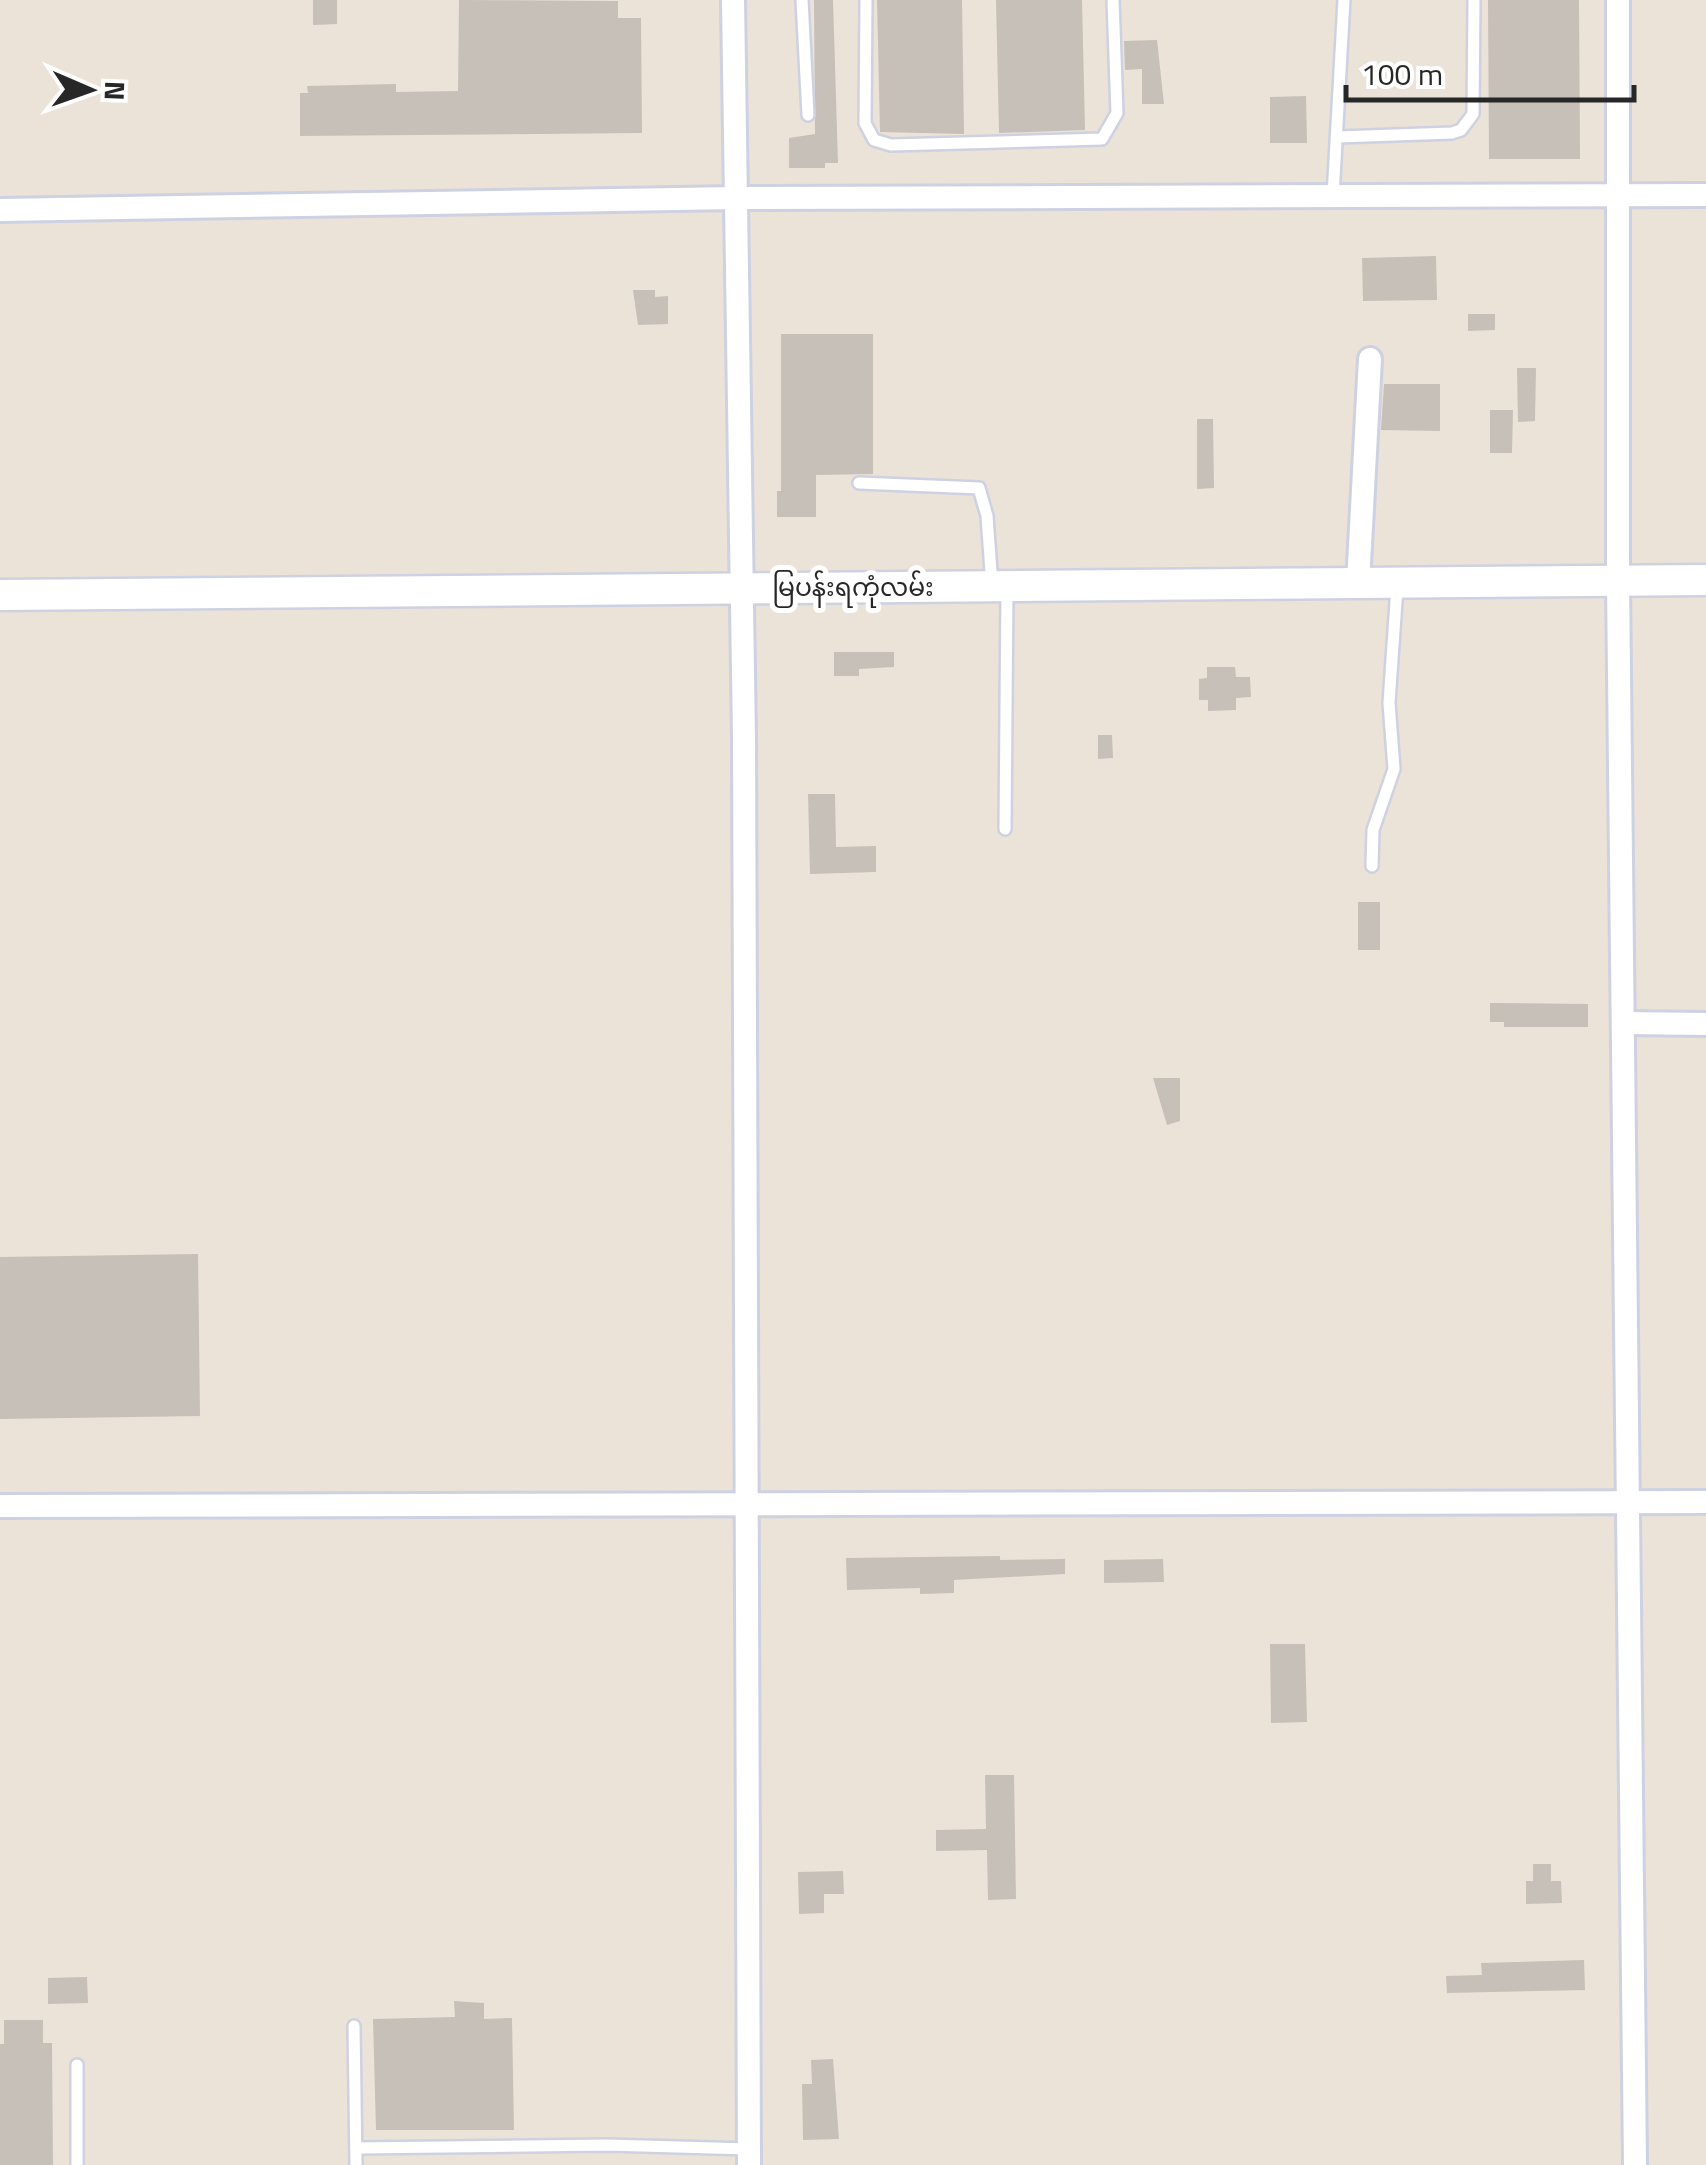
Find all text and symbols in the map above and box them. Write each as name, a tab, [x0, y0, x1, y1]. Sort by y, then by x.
north arrow	[40, 40, 140, 140]
scale bar	[1346, 40, 1634, 102]
text: 100 m	[1361, 51, 1443, 97]
text: N	[94, 80, 137, 101]
street label: မြပန်းရကုံလမ်း	[772, 568, 934, 608]

